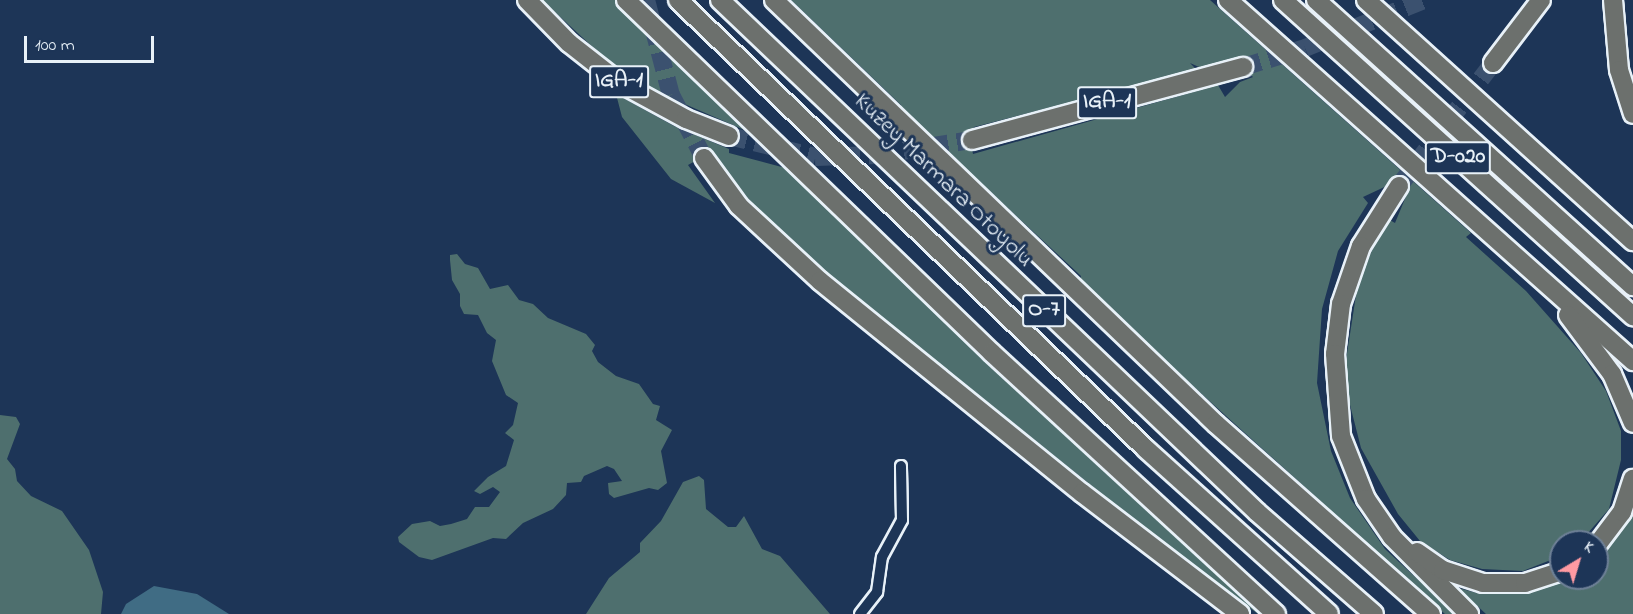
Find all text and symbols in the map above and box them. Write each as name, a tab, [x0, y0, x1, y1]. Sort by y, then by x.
scale bar	[27, 24, 158, 62]
text: 100 m	[35, 33, 75, 59]
road number: IGA-1	[589, 63, 649, 101]
road number: IGA-1	[1077, 84, 1137, 122]
street label: Kuzey Marmara Otoyolu	[847, 88, 1039, 274]
road number: D-020	[1424, 139, 1492, 177]
road number: O-7	[1022, 292, 1066, 330]
north arrow	[1549, 530, 1609, 590]
text: K	[1578, 536, 1599, 559]

